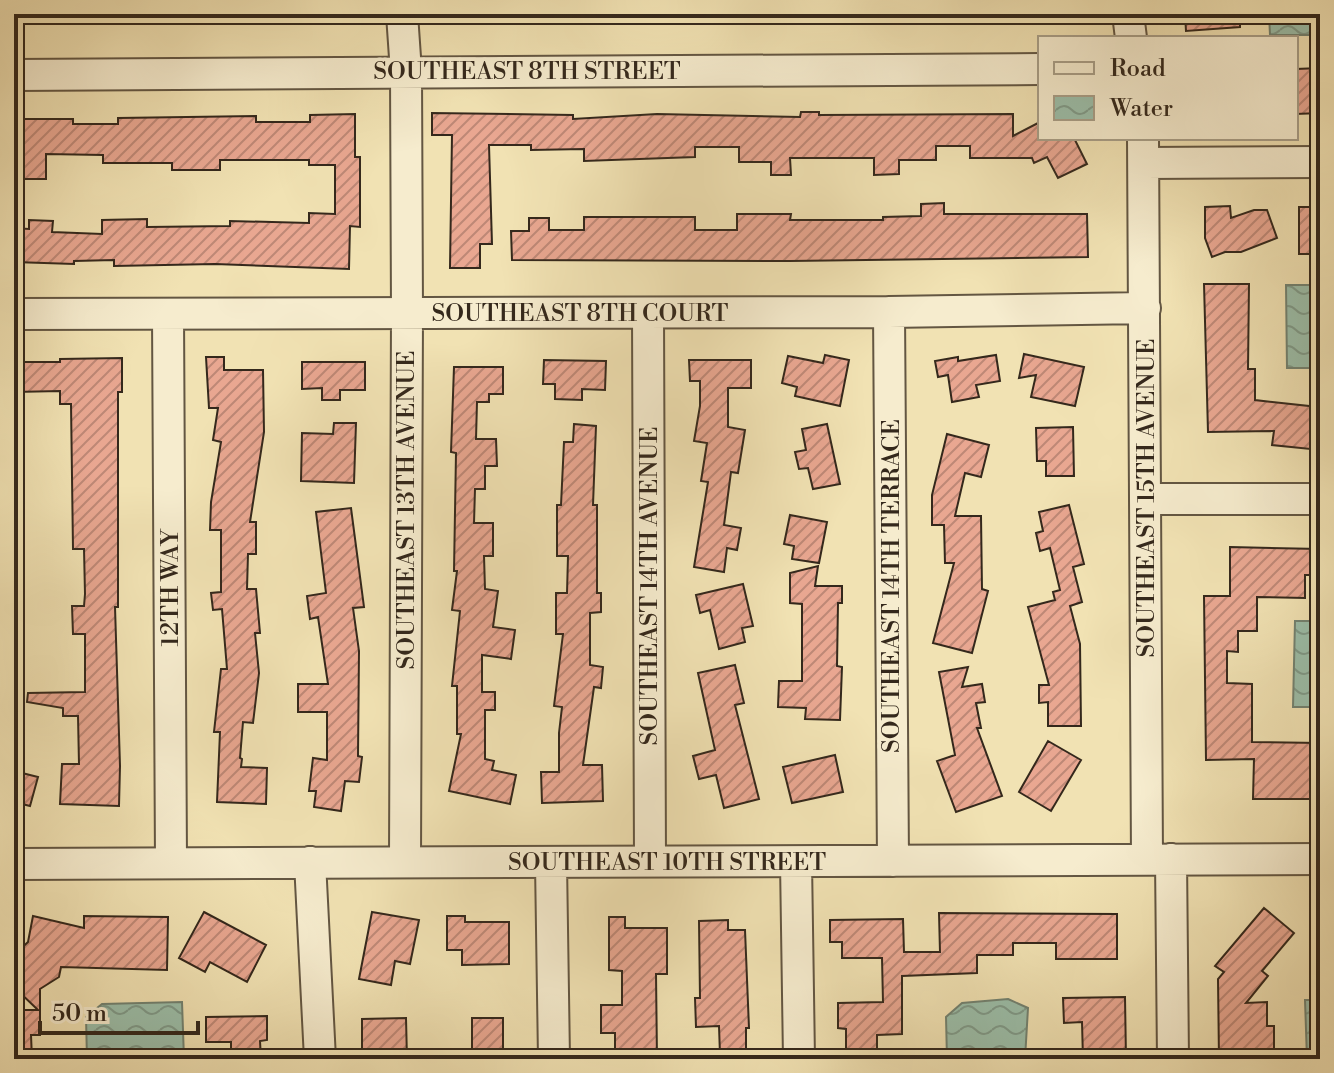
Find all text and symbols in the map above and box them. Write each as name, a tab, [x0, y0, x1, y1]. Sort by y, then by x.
legend	[1038, 36, 1298, 140]
text: Road	[1110, 54, 1166, 84]
street label: SOUTHEAST 8TH STREET	[373, 57, 681, 87]
text: Water	[1109, 94, 1173, 124]
street label: SOUTHEAST 8TH COURT	[432, 299, 729, 329]
street label: SOUTHEAST 15TH AVENUE	[1132, 338, 1162, 658]
street label: SOUTHEAST 13TH AVENUE	[392, 350, 422, 670]
street label: SOUTHEAST 14TH TERRACE	[877, 419, 907, 753]
street label: SOUTHEAST 14TH AVENUE	[635, 426, 665, 746]
street label: 12TH WAY	[156, 528, 186, 646]
street label: SOUTHEAST 10TH STREET	[508, 848, 826, 878]
scale bar	[40, 985, 198, 1035]
text: 50 m	[52, 999, 107, 1029]

